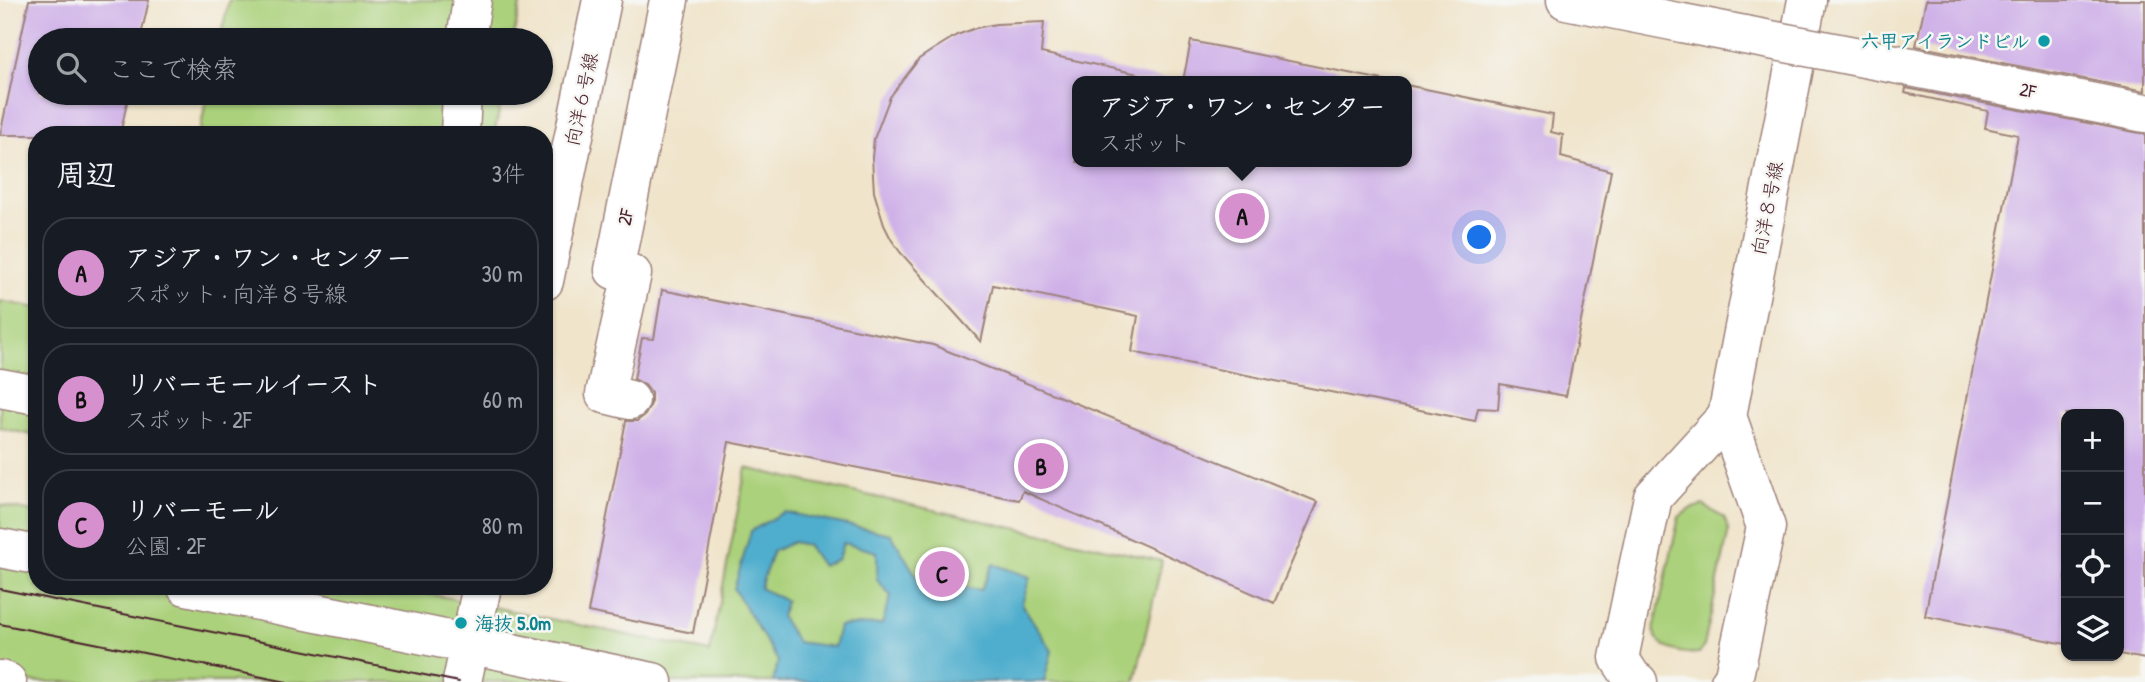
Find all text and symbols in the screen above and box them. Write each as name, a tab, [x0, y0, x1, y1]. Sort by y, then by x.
search box	[28, 28, 553, 105]
place label: 六甲アイランドビル	[1861, 28, 2030, 54]
marker: 六甲アイランドビル	[2036, 33, 2052, 49]
icon: search	[52, 48, 90, 86]
street label: 向洋６号線	[558, 50, 604, 148]
text: ここで検索	[108, 51, 238, 86]
popup	[1072, 76, 1412, 167]
street label: 2F	[2018, 76, 2039, 104]
text: アジア・ワン・センター	[1098, 89, 1386, 124]
text: スポット	[1098, 127, 1190, 158]
text: 周辺	[56, 154, 116, 194]
text: 3件	[492, 158, 525, 189]
street label: 向洋８号線	[1745, 159, 1789, 257]
pin: A	[1219, 190, 1265, 242]
street label: 2F	[611, 206, 640, 228]
your location	[1462, 220, 1496, 254]
text: アジア・ワン・センター	[125, 240, 412, 275]
text: A	[75, 258, 87, 289]
text: 30 m	[481, 258, 523, 289]
text: スポット · 向洋８号線	[125, 278, 347, 309]
text: リバーモールイースト	[125, 366, 382, 401]
text: B	[75, 384, 87, 415]
text: 60 m	[483, 384, 523, 415]
text: スポット · 2F	[125, 404, 252, 435]
map controls	[2061, 409, 2124, 661]
button: +	[2061, 409, 2124, 472]
pin: B	[1018, 440, 1064, 492]
button: −	[2061, 472, 2124, 535]
text: リバーモール	[125, 492, 280, 527]
text: C	[75, 510, 87, 541]
text: 80 m	[482, 510, 523, 541]
text: 公園 · 2F	[125, 530, 206, 561]
button: locate	[2061, 535, 2124, 598]
pin: C	[919, 548, 965, 600]
button: layers	[2061, 598, 2124, 661]
place label: 海抜 5.0m	[475, 610, 551, 636]
marker: 海抜 5.0m	[453, 615, 469, 631]

